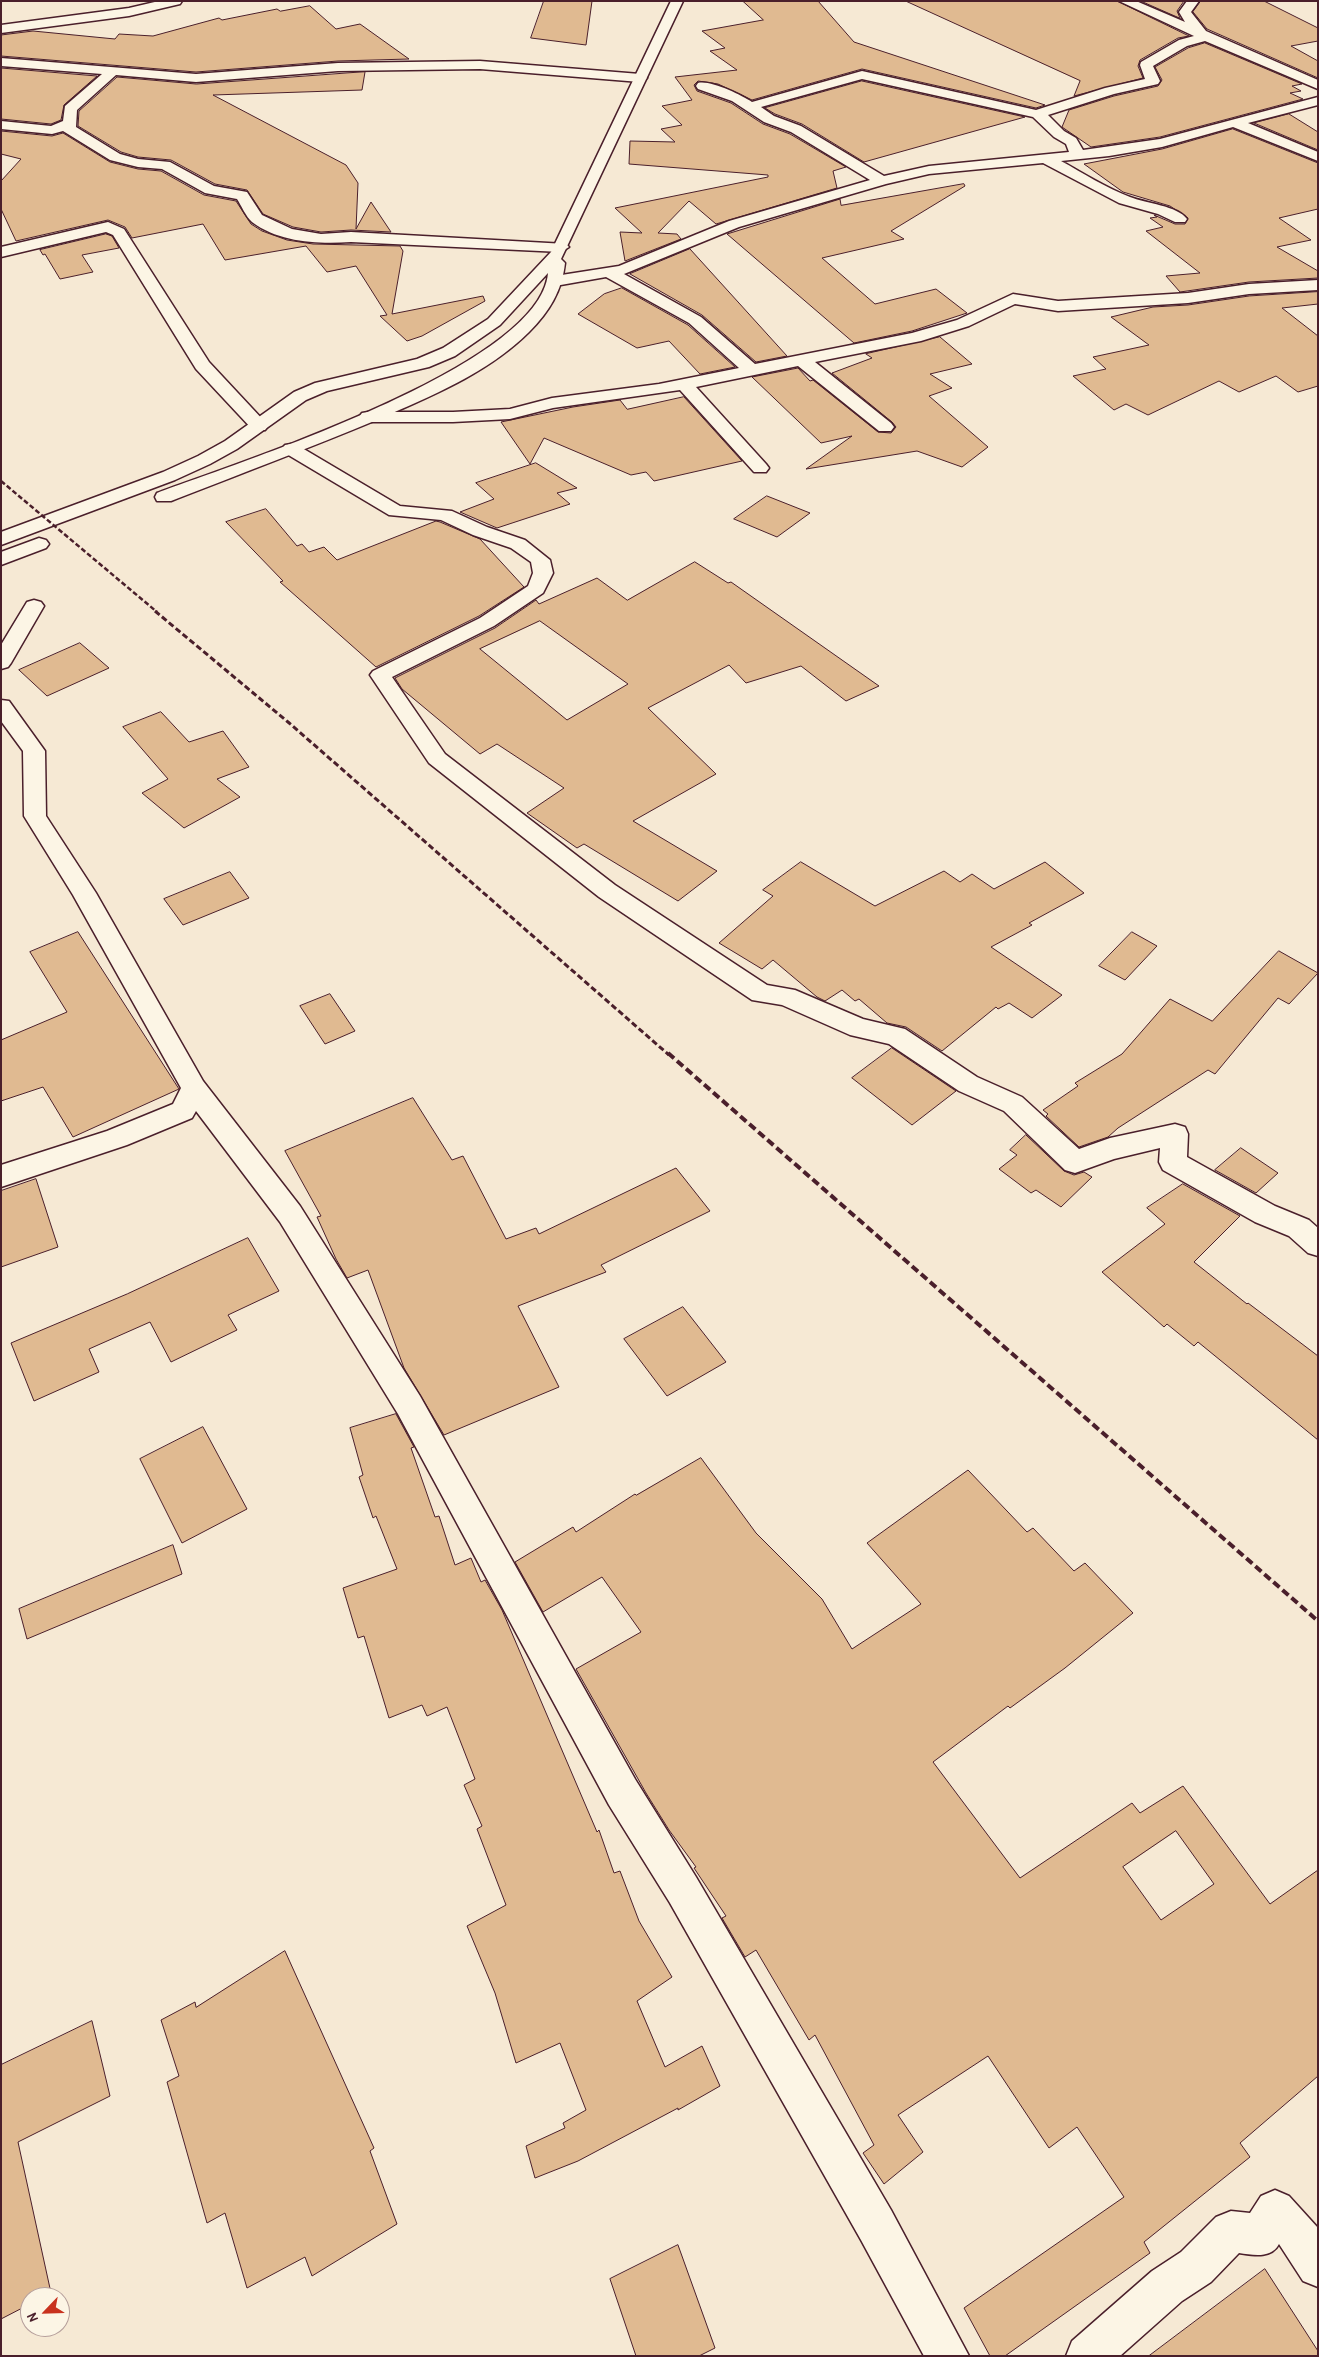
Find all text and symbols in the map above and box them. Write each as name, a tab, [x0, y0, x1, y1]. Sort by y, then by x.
north arrow	[20, 2287, 70, 2337]
text: N	[22, 2311, 42, 2325]

